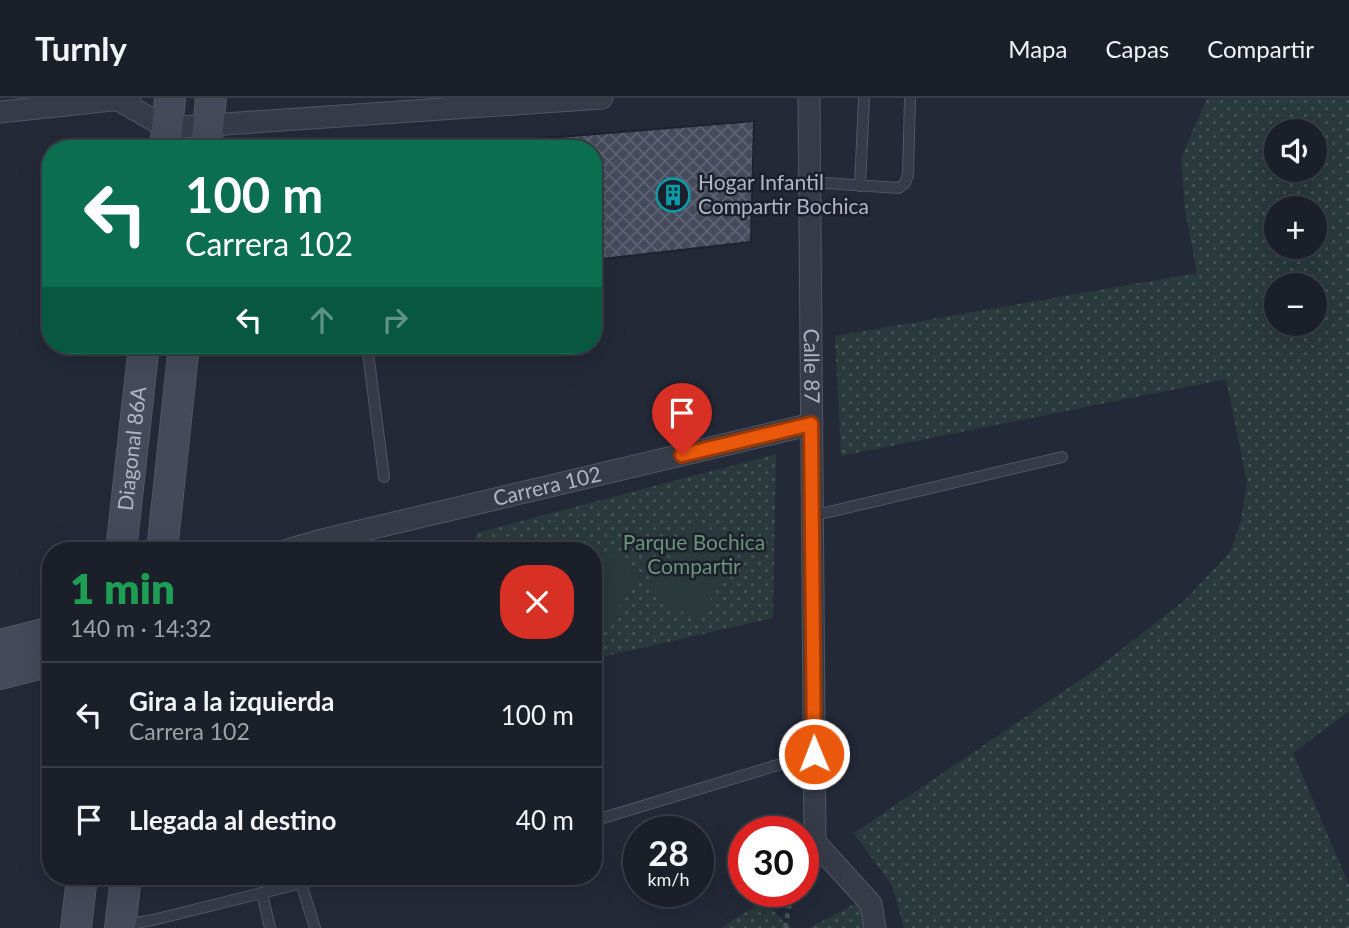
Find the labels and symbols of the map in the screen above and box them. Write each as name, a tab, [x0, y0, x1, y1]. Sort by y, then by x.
place label: Hogar Infantil Compartir Bochica	[698, 169, 869, 218]
building icon: Hogar Infantil Compartir Bochica	[654, 176, 692, 214]
street label: Calle 87	[800, 328, 825, 404]
pin	[652, 383, 712, 455]
street label: Diagonal 86A	[112, 384, 150, 512]
street label: Carrera 102	[490, 460, 603, 510]
park label: Parque Bochica Compartir	[623, 529, 765, 578]
position arrow	[777, 717, 851, 791]
speed limit sign: 30	[728, 816, 819, 907]

